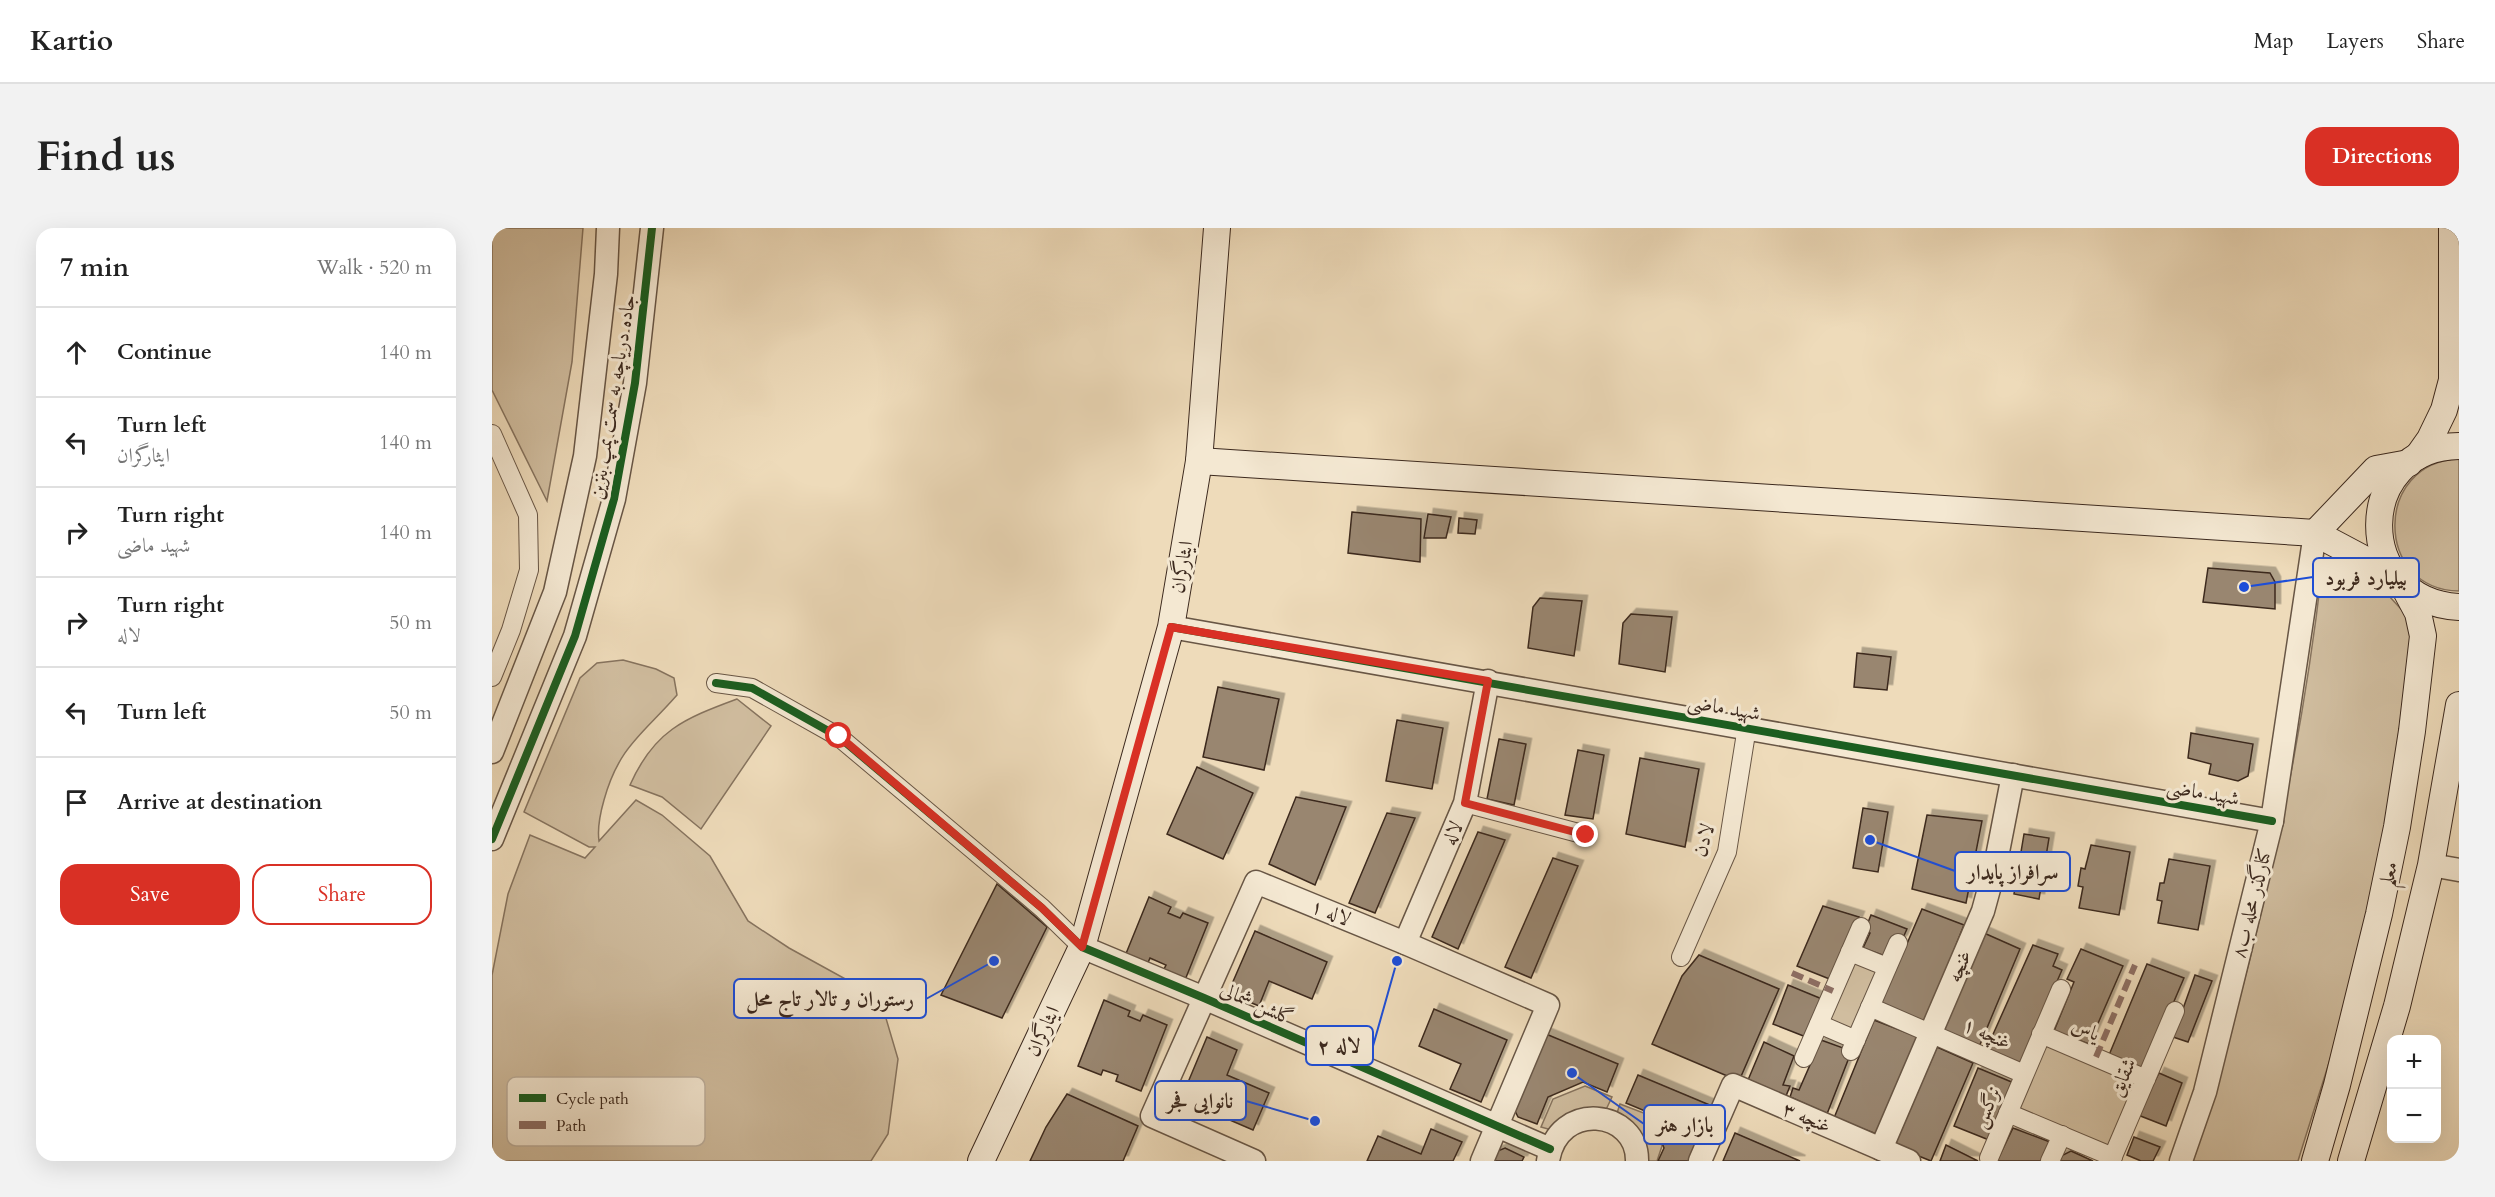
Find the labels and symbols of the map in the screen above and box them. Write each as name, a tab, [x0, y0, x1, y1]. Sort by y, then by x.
street label: جاده دریاچه به سمت پمپ بنزین	[583, 293, 643, 502]
street label: ایثارگران	[1164, 539, 1199, 596]
callout: بیلیارد فربود	[2313, 558, 2419, 597]
text: بیلیارد فربود	[2325, 564, 2407, 593]
street label: شهید ماضی	[1685, 688, 1762, 728]
route start	[825, 722, 851, 748]
street label: شهید ماضی	[2164, 773, 2241, 813]
street label: لاله	[1435, 817, 1470, 849]
route end	[1572, 821, 1598, 847]
street label: لادن	[1686, 821, 1721, 860]
street label: کنارگذر محله ب۸	[2224, 845, 2278, 961]
callout: سرافراز پایدار	[1955, 852, 2070, 891]
text: سرافراز پایدار	[1966, 858, 2058, 887]
street label: معلم	[2373, 859, 2411, 890]
street label: لاله ۱	[1307, 892, 1355, 933]
street label: غنچه	[1941, 946, 1978, 987]
street label: گلشن شمالی	[1216, 975, 1298, 1032]
callout: رستوران و تالار تاج محل	[734, 979, 926, 1018]
text: رستوران و تالار تاج محل	[746, 985, 914, 1018]
street label: ایثارگران	[1019, 1002, 1066, 1061]
street label: غنچه ۱	[1959, 1011, 2015, 1056]
street label: یاس	[2068, 1012, 2105, 1048]
callout: لاله ۲	[1306, 1026, 1373, 1065]
text: لاله ۲	[1318, 1032, 1360, 1061]
street label: شقایق	[2102, 1054, 2143, 1101]
legend	[507, 1077, 705, 1146]
callout: نانوایی فجر	[1155, 1081, 1246, 1120]
street label: نرگس	[1966, 1082, 2007, 1132]
text: نانوایی فجر	[1165, 1087, 1233, 1116]
text: Cycle path	[556, 1088, 629, 1110]
street label: غنچه ۳	[1779, 1095, 1835, 1140]
callout: بازار هنر	[1644, 1105, 1725, 1144]
text: بازار هنر	[1655, 1111, 1713, 1140]
text: Path	[556, 1115, 586, 1137]

